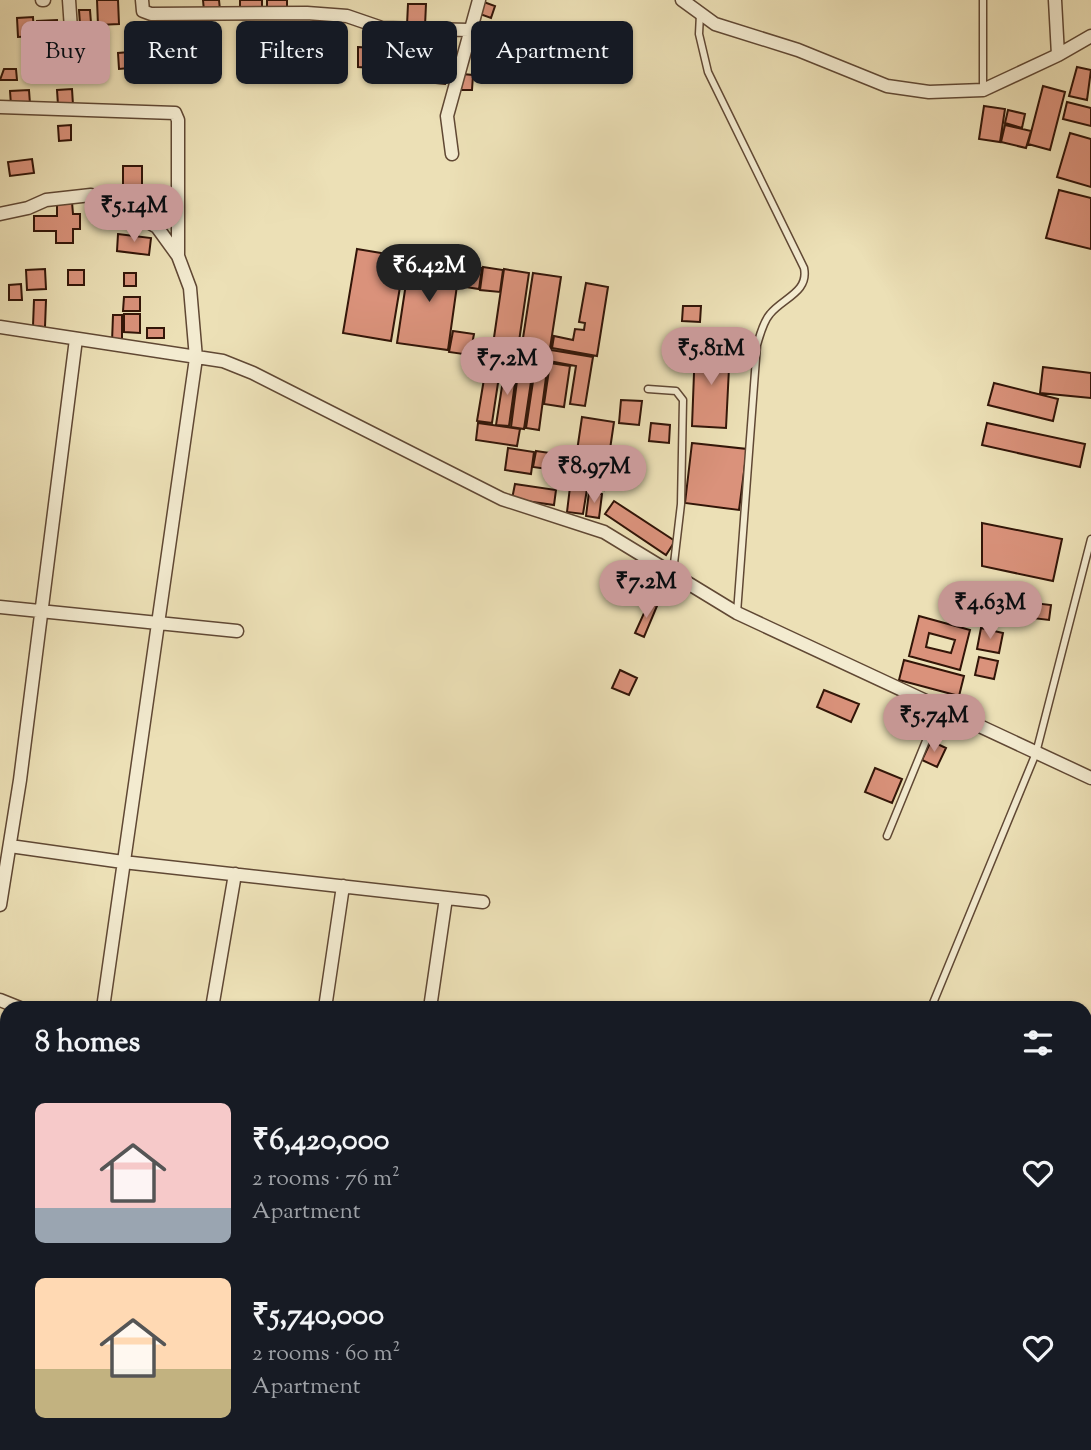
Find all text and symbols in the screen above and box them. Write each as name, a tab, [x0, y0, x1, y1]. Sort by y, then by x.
chip: Buy	[21, 21, 110, 84]
chip: Rent	[124, 21, 222, 84]
chip: Filters	[236, 21, 348, 84]
chip: New	[362, 21, 457, 84]
chip: Apartment	[471, 21, 633, 84]
pin: ₹5.14M	[77, 184, 191, 244]
text: ₹5.14M	[100, 190, 168, 223]
pin: ₹6.42M	[372, 244, 486, 304]
text: ₹6.42M	[392, 250, 466, 283]
pin: ₹5.81M	[654, 328, 768, 387]
text: ₹5.81M	[677, 333, 745, 366]
pin: ₹7.2M	[458, 338, 556, 397]
text: ₹7.2M	[476, 343, 538, 376]
pin: ₹8.97M	[537, 446, 651, 505]
text: ₹8.97M	[557, 451, 631, 484]
pin: ₹7.2M	[597, 560, 695, 620]
text: ₹7.2M	[615, 566, 677, 599]
pin: ₹4.63M	[933, 582, 1047, 641]
text: ₹4.63M	[954, 587, 1026, 620]
pin: ₹5.74M	[877, 694, 991, 754]
text: ₹5.74M	[899, 700, 969, 733]
text: 8 homes	[35, 1022, 140, 1065]
icon: filters	[1019, 1024, 1057, 1062]
text: ₹6,420,000	[252, 1120, 389, 1163]
icon: home	[91, 1131, 175, 1215]
icon: heart	[1019, 1154, 1057, 1192]
text: 2 rooms · 76 m²	[252, 1163, 400, 1196]
text: Apartment	[252, 1196, 361, 1229]
text: ₹5,740,000	[252, 1295, 384, 1338]
icon: home	[91, 1306, 175, 1390]
icon: heart	[1019, 1329, 1057, 1367]
text: 2 rooms · 60 m²	[252, 1338, 400, 1371]
text: Apartment	[252, 1371, 361, 1404]

